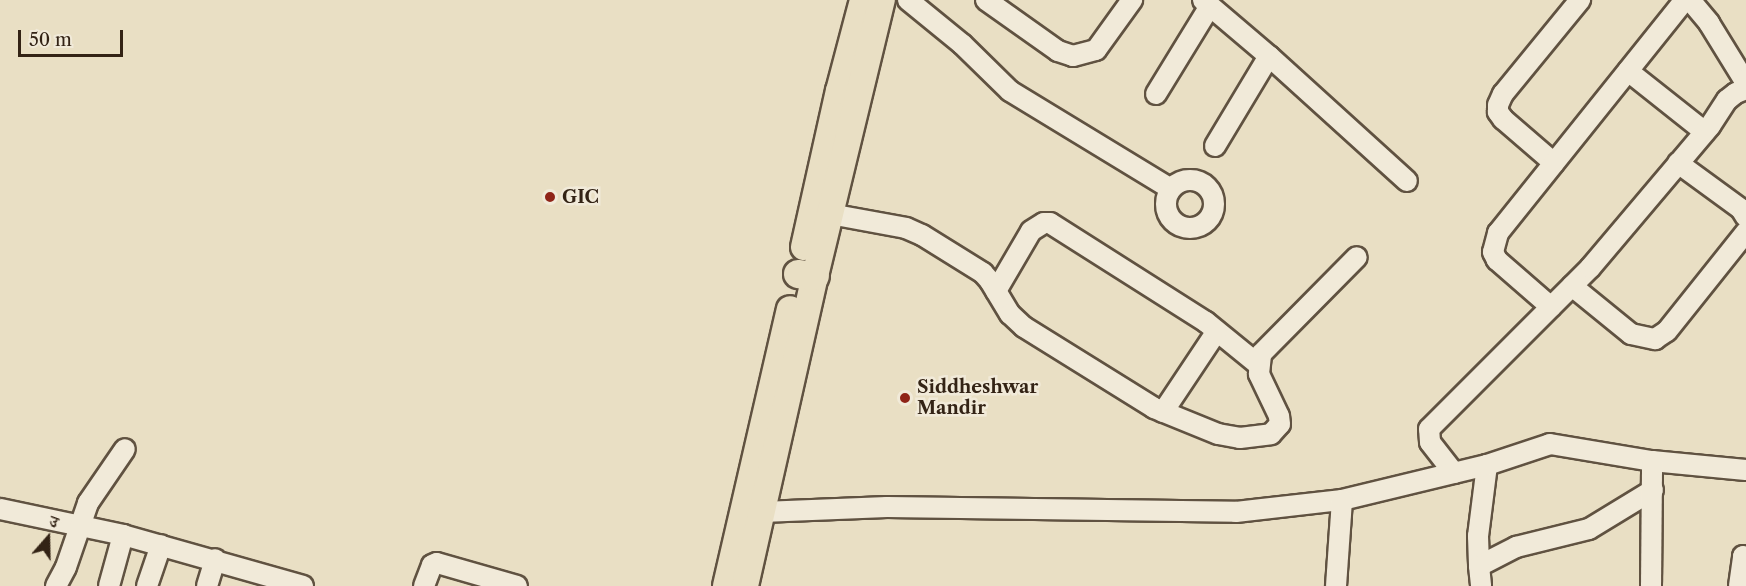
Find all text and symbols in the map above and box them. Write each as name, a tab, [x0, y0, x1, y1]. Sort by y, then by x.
scale bar	[21, 18, 126, 56]
text: 50 m	[29, 29, 72, 51]
place label: GIC	[562, 186, 599, 208]
marker: GIC	[543, 190, 557, 204]
place label: Siddheshwar Mandir	[917, 377, 1038, 420]
marker: Siddheshwar Mandir	[898, 391, 912, 405]
north arrow	[18, 508, 78, 568]
text: उ	[47, 510, 61, 532]

